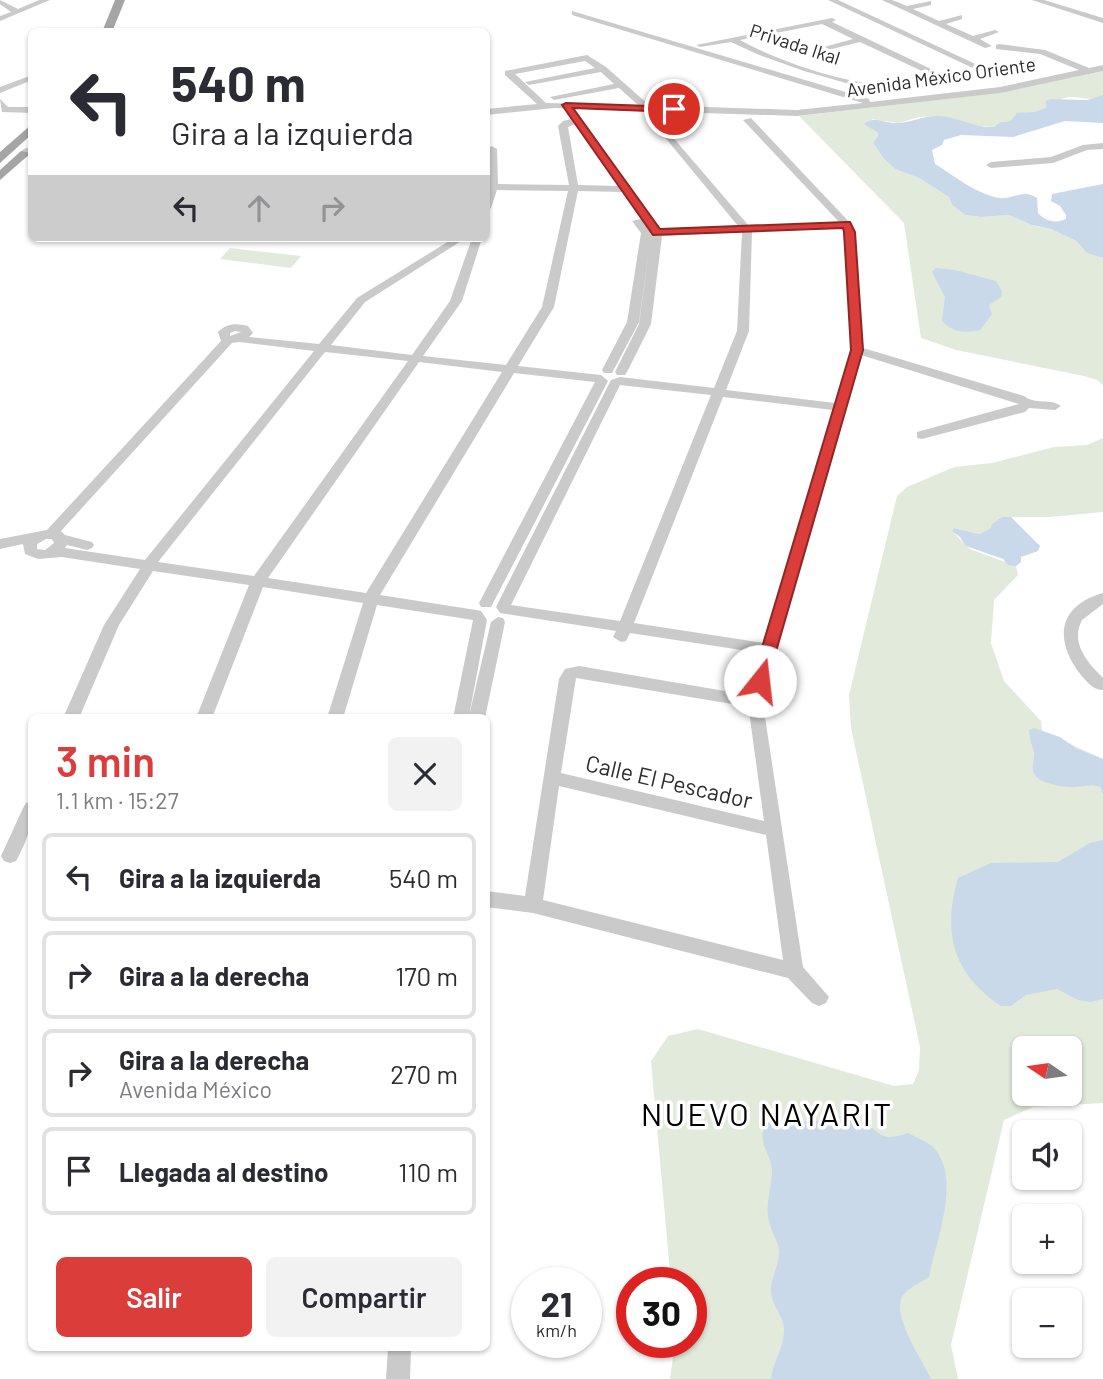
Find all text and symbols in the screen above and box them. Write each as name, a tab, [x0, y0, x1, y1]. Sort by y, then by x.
street label: Privada Ikal	[747, 18, 843, 69]
street label: Avenida México Oriente	[845, 52, 1037, 101]
text: 540 m	[171, 53, 306, 112]
icon: left	[56, 56, 147, 147]
pin	[644, 79, 704, 139]
icon: arrive	[655, 90, 693, 128]
text: Gira a la izquierda	[171, 113, 414, 151]
icon: left	[167, 189, 205, 227]
icon: ahead	[240, 189, 278, 227]
icon: right	[313, 189, 351, 227]
position arrow	[723, 644, 797, 718]
text: 3 min	[56, 735, 155, 785]
button: close	[388, 737, 462, 811]
street label: Calle El Pescador	[583, 748, 756, 814]
text: 1.1 km · 15:27	[56, 786, 179, 814]
icon: left	[60, 858, 98, 896]
text: Gira a la izquierda	[119, 862, 321, 893]
text: 540 m	[389, 862, 458, 893]
icon: right	[60, 956, 98, 994]
text: Gira a la derecha	[119, 960, 309, 991]
text: 170 m	[395, 960, 458, 991]
north arrow	[1012, 1036, 1082, 1106]
map controls	[1012, 1036, 1082, 1358]
text: Gira a la derecha	[119, 1044, 309, 1075]
icon: right	[60, 1054, 98, 1092]
text: 270 m	[390, 1058, 458, 1089]
text: Avenida México	[119, 1075, 272, 1103]
district label: NUEVO NAYARIT	[641, 1094, 893, 1132]
button: sound	[1012, 1120, 1082, 1190]
icon: arrive	[60, 1152, 98, 1190]
text: Llegada al destino	[119, 1156, 328, 1187]
text: 110 m	[398, 1156, 458, 1187]
button: +	[1012, 1204, 1082, 1274]
button: Salir	[56, 1257, 252, 1337]
button: Compartir	[266, 1257, 462, 1337]
speed limit sign: 30	[616, 1267, 707, 1358]
text: 21	[541, 1282, 572, 1324]
button: −	[1012, 1288, 1082, 1358]
text: km/h	[536, 1319, 577, 1341]

